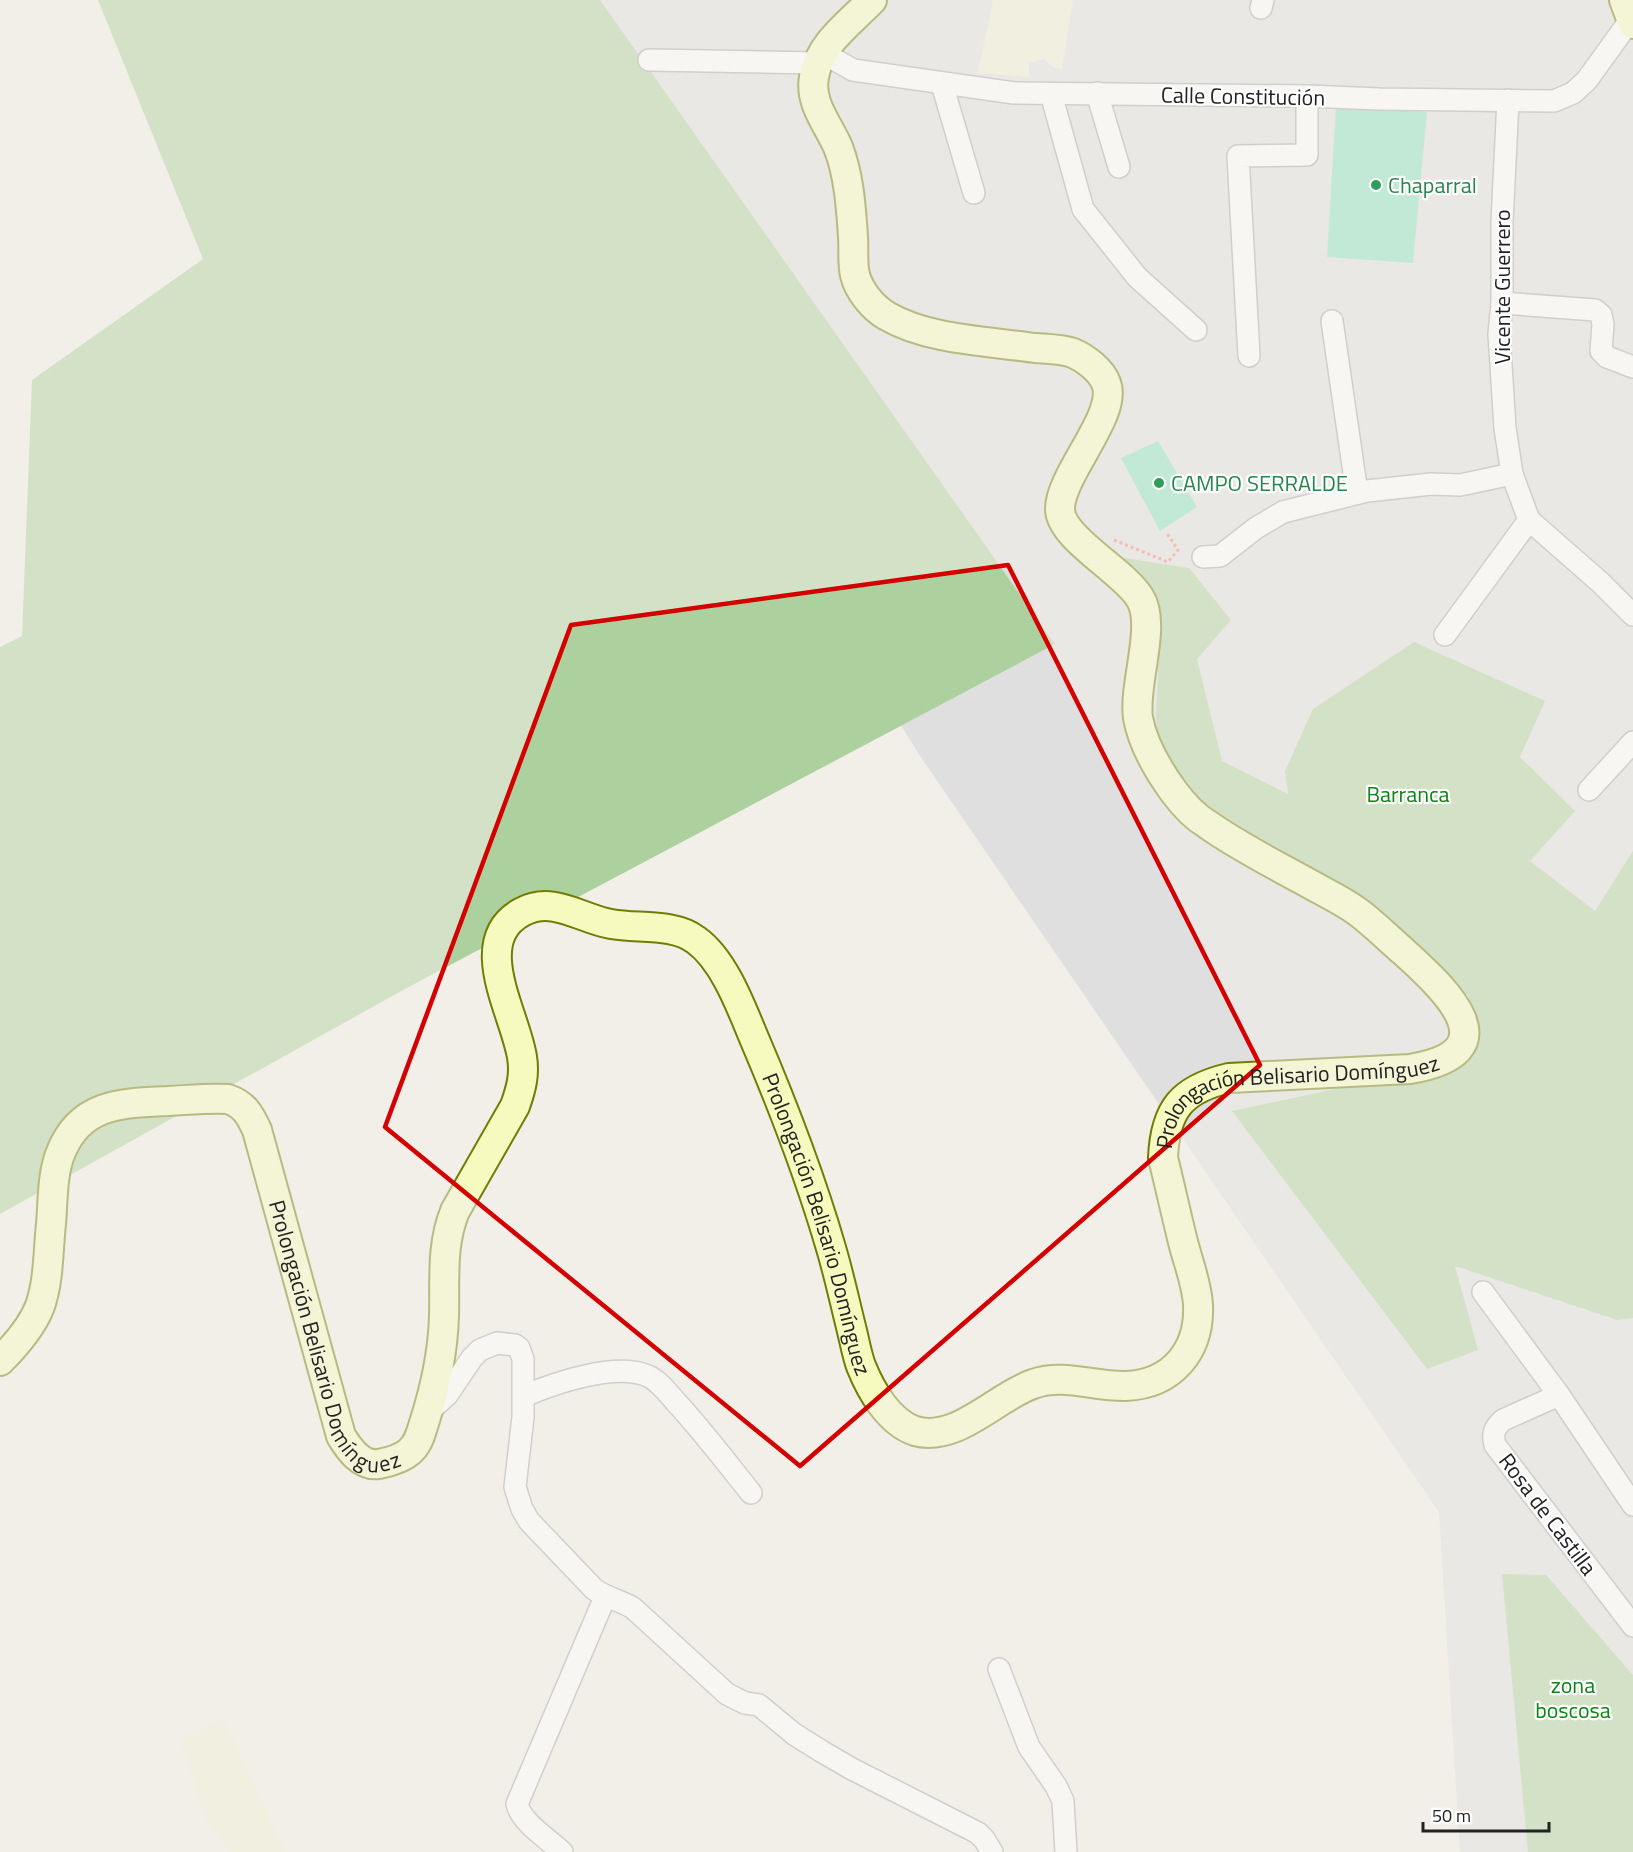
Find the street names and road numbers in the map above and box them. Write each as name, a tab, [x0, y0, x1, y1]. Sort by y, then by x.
street label: Calle Constitución	[1161, 78, 1325, 114]
street label: Vicente Guerrero	[1485, 209, 1519, 365]
street label: Prolongación Belisario Domínguez	[1147, 1046, 1444, 1151]
street label: Prolongación Belisario Domínguez	[753, 1068, 880, 1381]
street label: Prolongación Belisario Domínguez	[260, 1196, 405, 1482]
street label: Rosa de Castilla	[1491, 1446, 1605, 1582]

